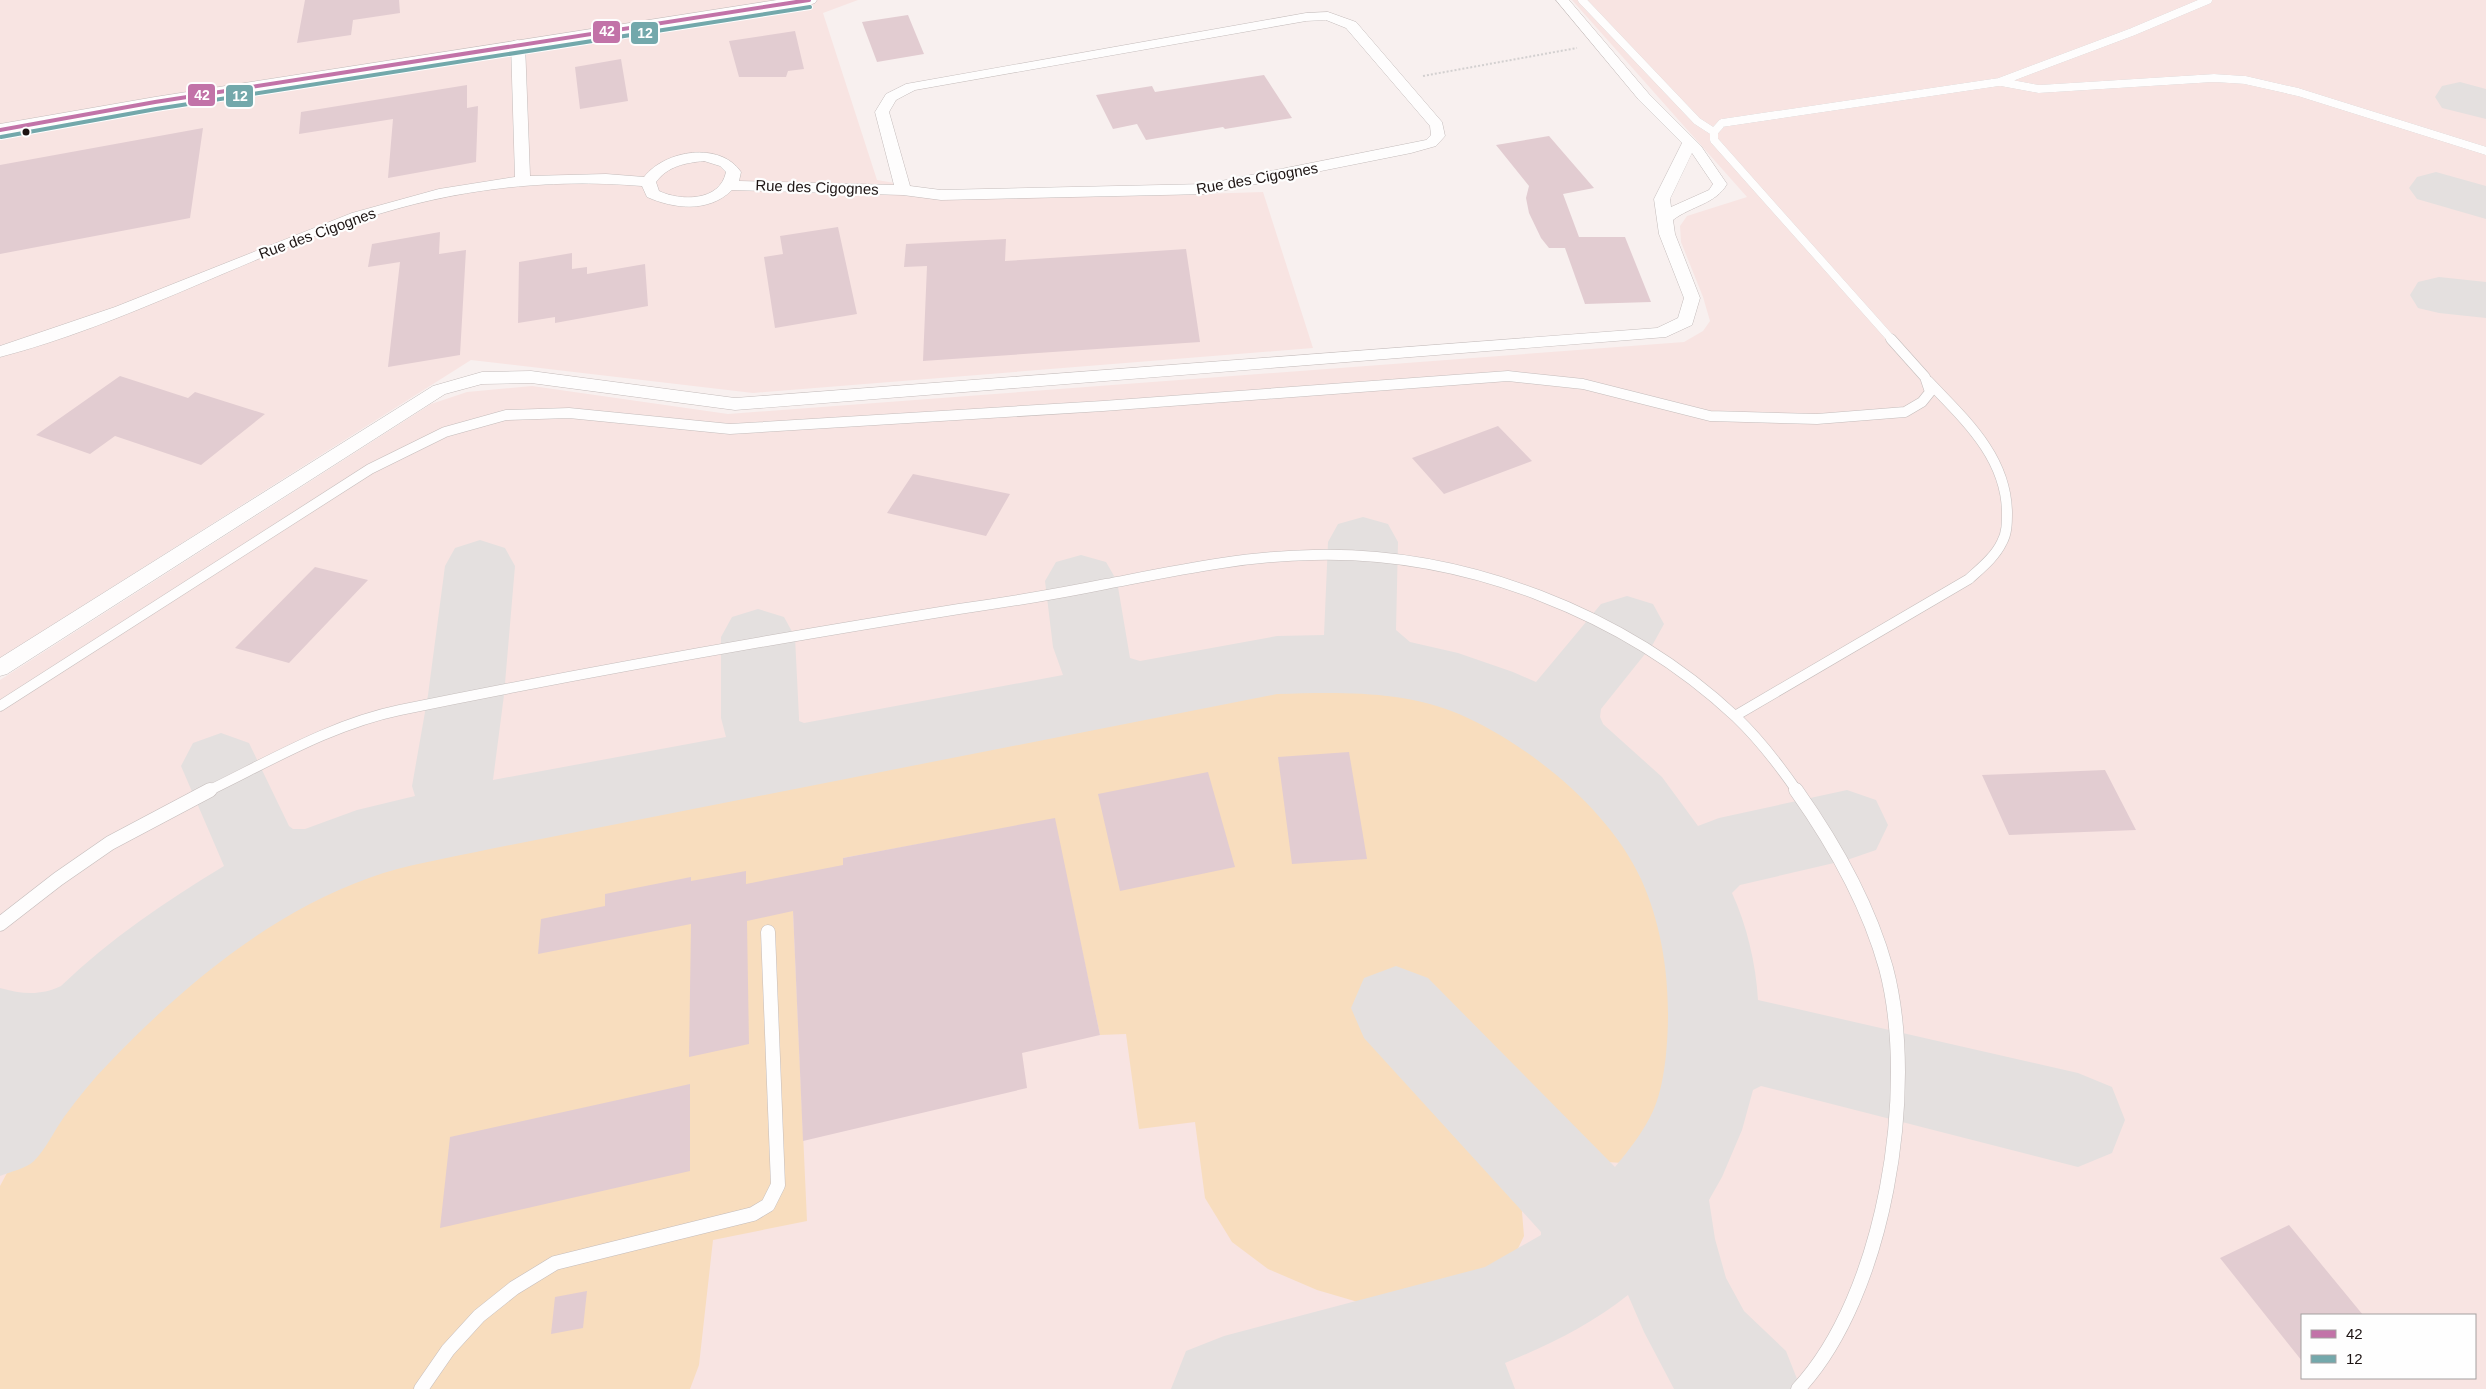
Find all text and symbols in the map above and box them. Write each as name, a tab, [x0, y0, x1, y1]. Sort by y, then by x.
line badge: 42	[592, 20, 621, 44]
line badge: 12	[630, 21, 659, 45]
text: 42	[599, 23, 615, 39]
text: 12	[637, 25, 653, 41]
line badge: 42	[187, 83, 216, 107]
line badge: 12	[225, 84, 254, 108]
text: 42	[194, 87, 210, 103]
text: 12	[232, 88, 248, 104]
unlabelled marker	[21, 127, 31, 137]
street label: Rue des Cigognes	[1195, 159, 1319, 197]
street label: Rue des Cigognes	[755, 176, 879, 198]
street label: Rue des Cigognes	[256, 204, 378, 262]
legend	[2301, 1314, 2476, 1379]
text: 42	[2346, 1325, 2363, 1342]
text: 12	[2346, 1350, 2363, 1367]

